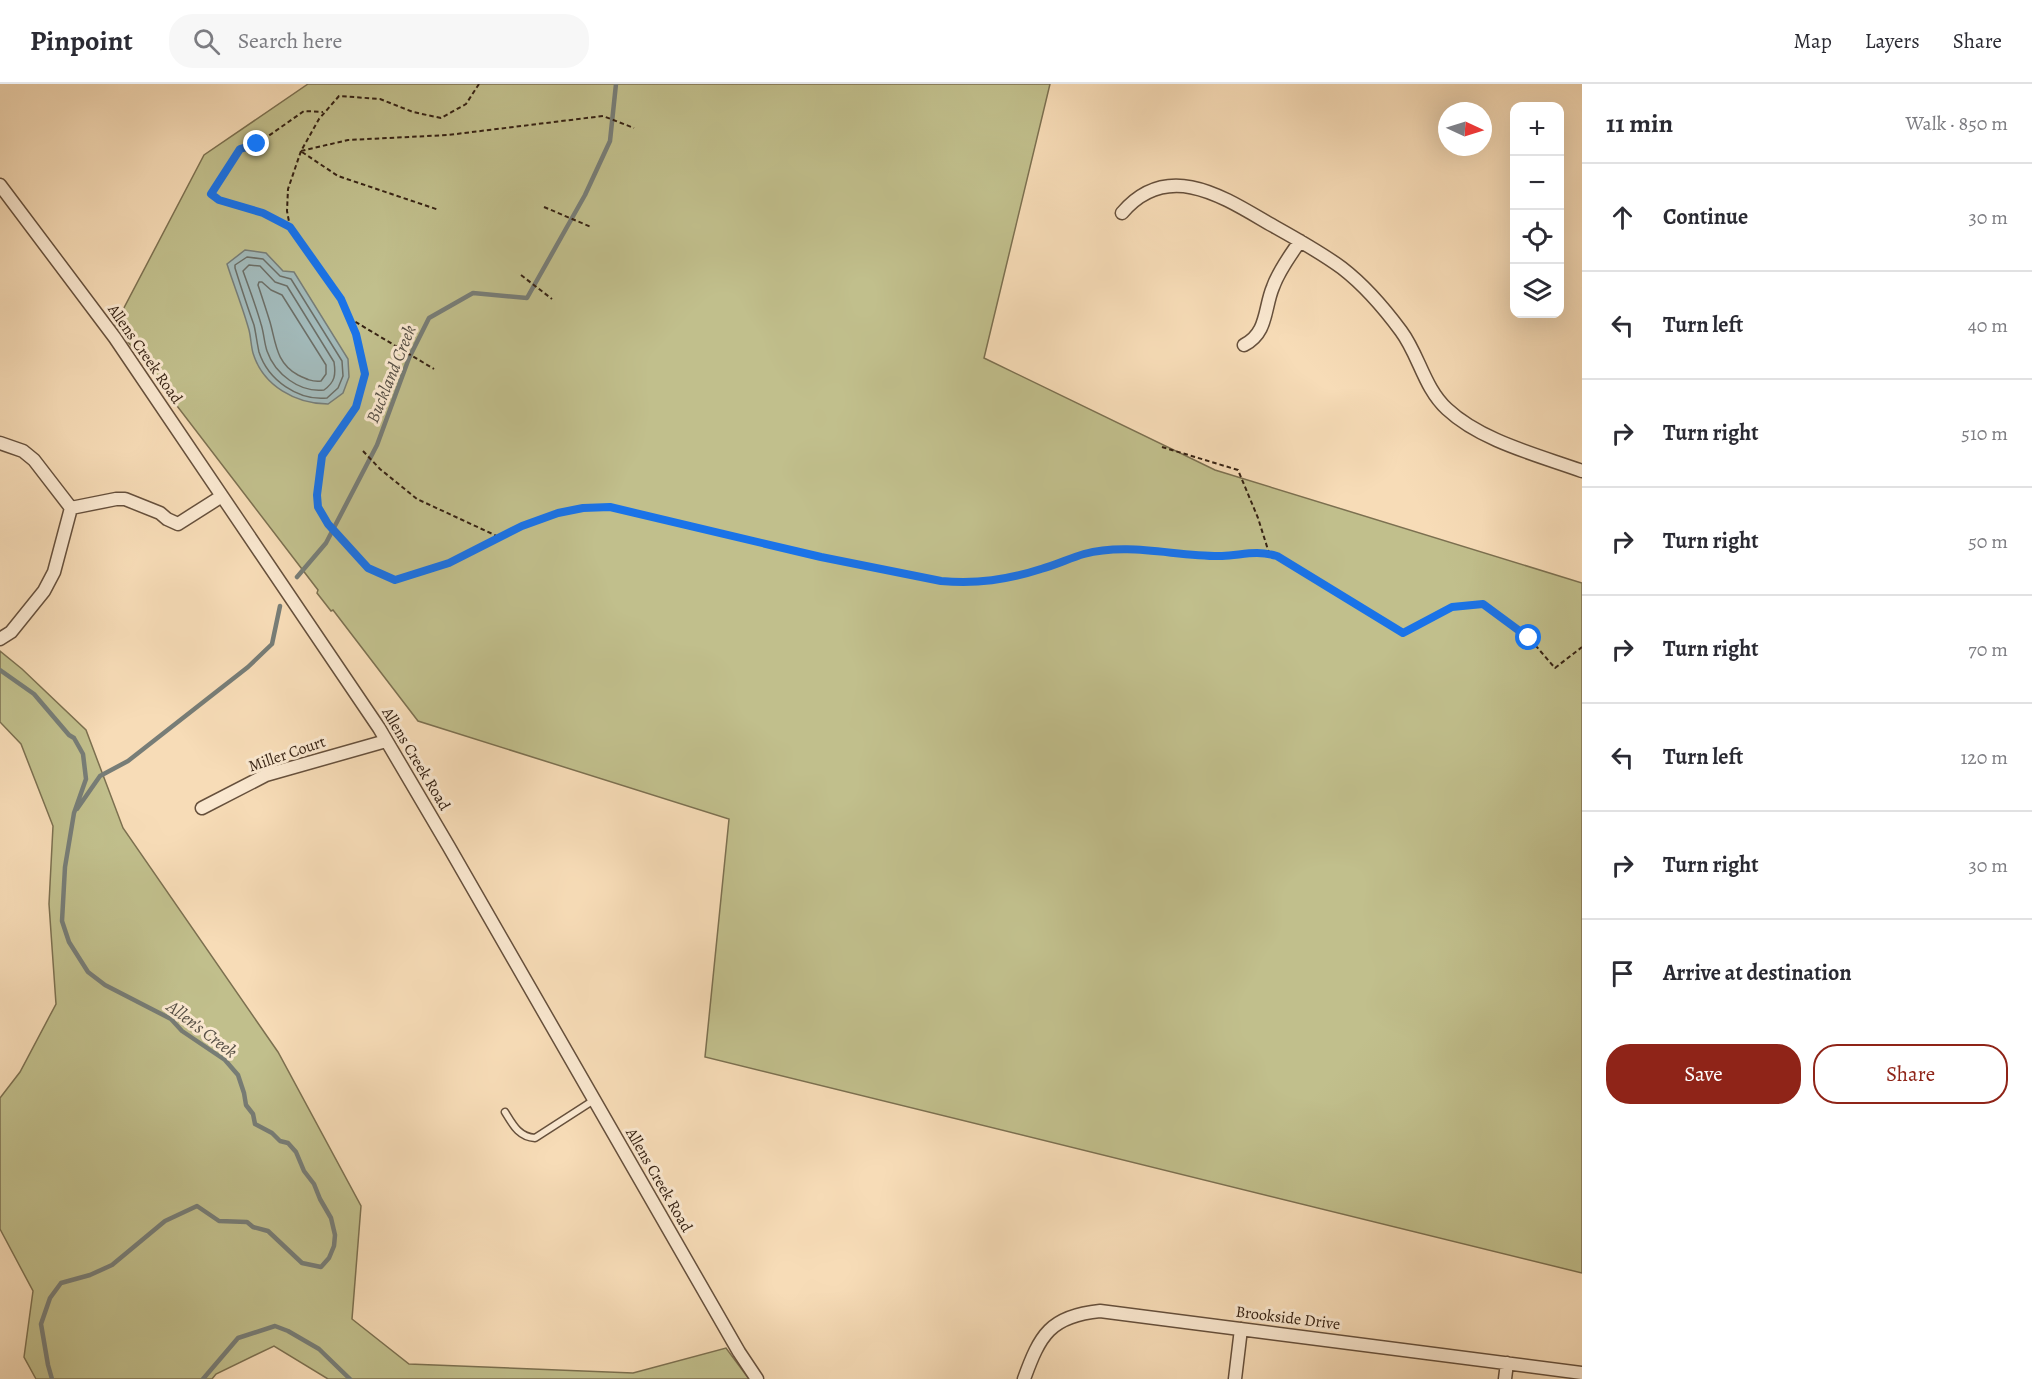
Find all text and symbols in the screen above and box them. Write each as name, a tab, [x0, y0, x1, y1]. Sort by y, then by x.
search box	[169, 14, 589, 68]
text: Pinpoint	[30, 22, 133, 60]
icon: search	[190, 25, 223, 58]
text: Search here	[238, 26, 342, 56]
text: Map	[1793, 27, 1832, 55]
text: Layers	[1865, 27, 1920, 55]
text: Share	[1953, 27, 2002, 55]
north arrow	[1438, 102, 1492, 156]
map controls	[1510, 102, 1564, 318]
button: +	[1510, 102, 1564, 156]
text: 11 min	[1606, 106, 1673, 141]
text: Walk · 850 m	[1905, 110, 2008, 137]
route end	[243, 130, 269, 156]
button: −	[1510, 156, 1564, 210]
icon: ahead	[1606, 201, 1639, 234]
text: Continue	[1663, 202, 1748, 232]
text: 30 m	[1968, 204, 2008, 231]
button: locate	[1510, 210, 1564, 264]
button: layers	[1510, 264, 1564, 318]
street label: Allens Creek Road	[102, 299, 188, 408]
icon: left	[1606, 309, 1639, 342]
text: Turn left	[1663, 310, 1743, 340]
text: 40 m	[1968, 312, 2008, 339]
water label: Buckland Creek	[360, 321, 422, 427]
icon: right	[1606, 417, 1639, 450]
text: Turn right	[1663, 418, 1759, 448]
text: 510 m	[1961, 420, 2008, 447]
icon: right	[1606, 525, 1639, 558]
text: Turn right	[1663, 526, 1759, 556]
text: 50 m	[1968, 528, 2008, 555]
route start	[1515, 624, 1541, 650]
icon: right	[1606, 633, 1639, 666]
text: Turn right	[1663, 634, 1759, 664]
text: 70 m	[1968, 636, 2008, 663]
street label: Allens Creek Road	[376, 702, 456, 815]
street label: Miller Court	[246, 731, 328, 777]
icon: left	[1606, 741, 1639, 774]
text: Turn left	[1663, 742, 1743, 772]
text: 120 m	[1960, 744, 2008, 771]
icon: right	[1606, 849, 1639, 882]
text: Turn right	[1663, 850, 1759, 880]
text: 30 m	[1968, 852, 2008, 879]
icon: arrive	[1606, 957, 1639, 990]
text: Arrive at destination	[1663, 958, 1852, 988]
water label: Allen's Creek	[161, 994, 242, 1063]
button: Save	[1606, 1044, 1801, 1104]
button: Share	[1813, 1044, 2008, 1104]
street label: Allens Creek Road	[620, 1123, 698, 1236]
street label: Brookside Drive	[1235, 1301, 1341, 1335]

